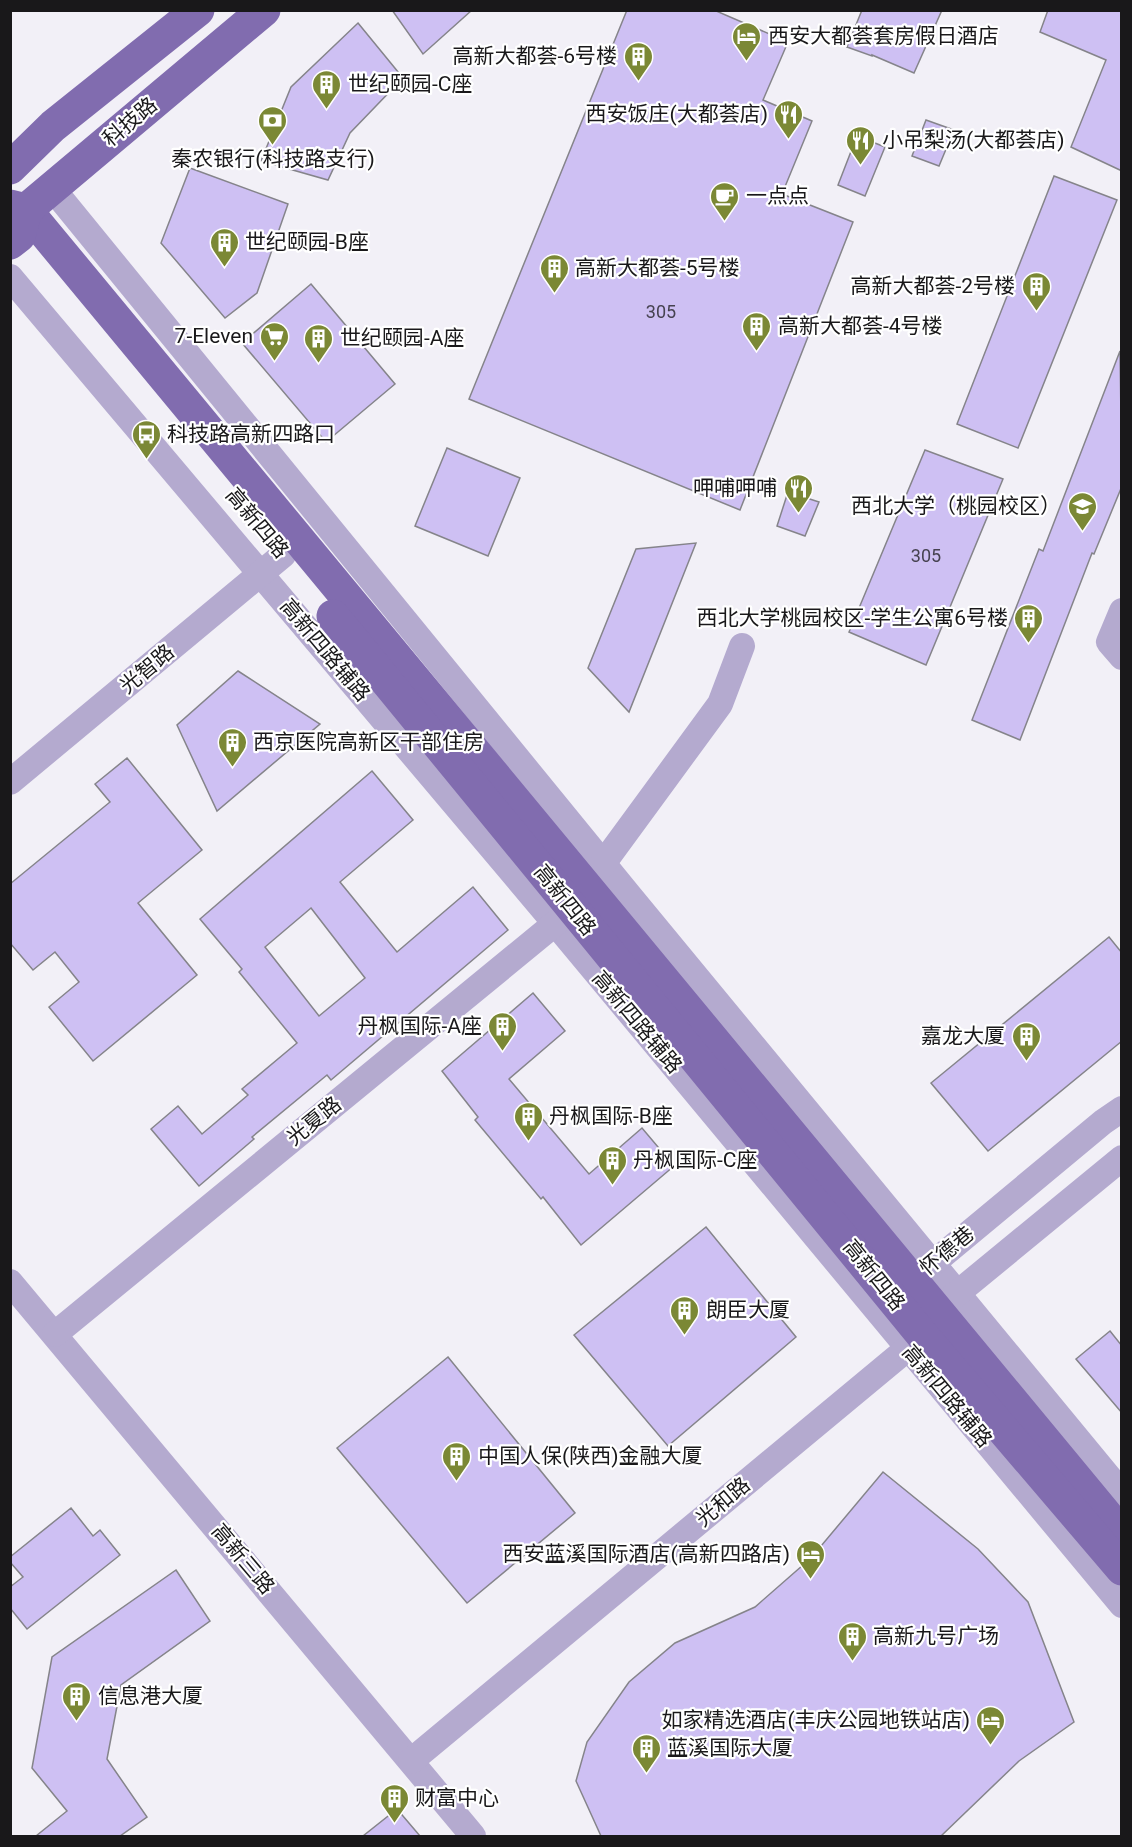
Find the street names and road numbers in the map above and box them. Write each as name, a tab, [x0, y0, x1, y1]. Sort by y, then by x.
street label: 科技路	[98, 93, 162, 151]
street label: 高新四路	[221, 483, 293, 563]
street label: 高新四路辅路	[275, 594, 375, 706]
street label: 光智路	[115, 640, 179, 698]
street label: 高新四路	[529, 860, 601, 940]
street label: 高新四路辅路	[587, 966, 687, 1078]
street label: 光夏路	[282, 1092, 346, 1150]
street label: 怀德巷	[915, 1222, 979, 1280]
street label: 高新四路	[838, 1235, 910, 1315]
street label: 高新四路辅路	[897, 1340, 997, 1452]
street label: 光和路	[691, 1473, 755, 1531]
street label: 高新三路	[207, 1519, 279, 1599]

